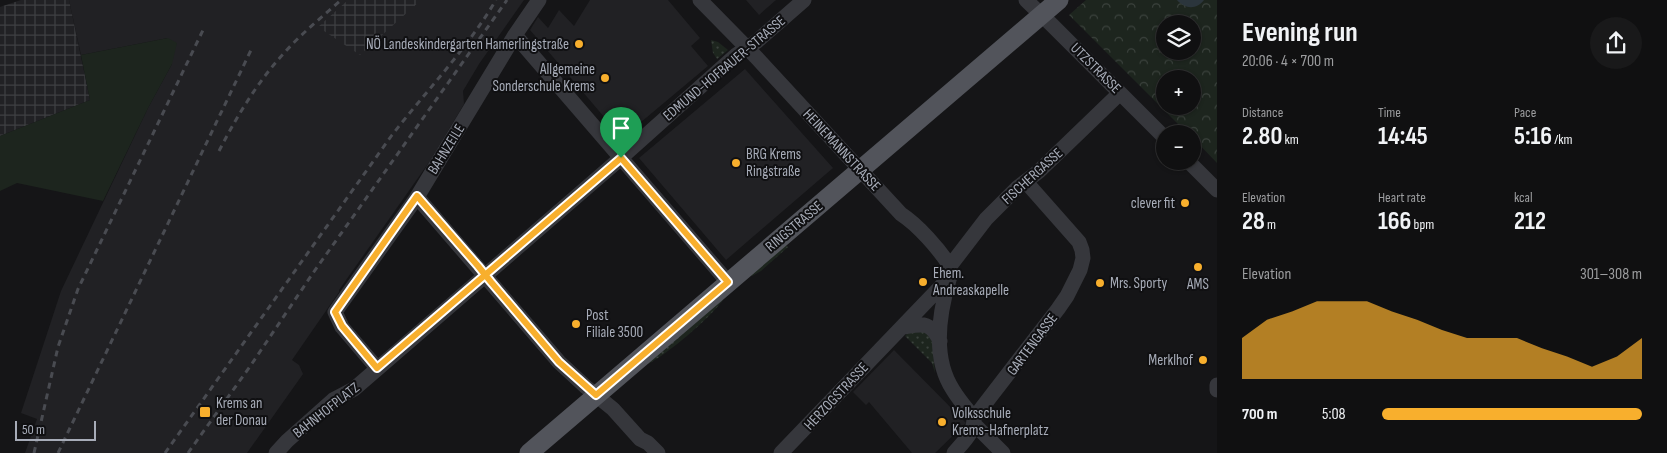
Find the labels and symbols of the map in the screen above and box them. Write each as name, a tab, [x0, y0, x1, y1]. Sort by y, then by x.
street label: EDMUND-HOFBAUER-STRASSE	[659, 12, 790, 125]
place label: NÖ Landeskindergarten Hamerlingstraße	[366, 35, 569, 54]
marker: NÖ Landeskindergarten Hamerlingstraße	[573, 38, 585, 50]
street label: UTZSTRASSE	[1066, 39, 1125, 98]
place label: Allgemeine Sonderschule Krems	[492, 60, 595, 96]
marker: Allgemeine Sonderschule Krems	[599, 72, 611, 84]
street label: HEINEMANNSTRASSE	[799, 105, 885, 195]
pin	[600, 107, 642, 158]
street label: BAHNZEILE	[424, 121, 469, 178]
street label: FISCHERGASSE	[998, 144, 1067, 209]
place label: BRG Krems Ringstraße	[746, 145, 801, 181]
marker: BRG Krems Ringstraße	[730, 157, 742, 169]
place label: clever fit	[1131, 194, 1175, 213]
street label: RINGSTRASSE	[762, 197, 827, 256]
marker: clever fit	[1179, 197, 1191, 209]
marker: AMS	[1192, 261, 1204, 273]
place label: Ehem. Andreaskapelle	[932, 264, 1009, 300]
place label: Mrs. Sporty	[1110, 274, 1168, 293]
place label: AMS	[1186, 275, 1209, 294]
marker: Ehem. Andreaskapelle	[917, 276, 929, 288]
marker: Mrs. Sporty	[1094, 277, 1106, 289]
place label: Post Filiale 3500	[586, 306, 643, 342]
street label: GARTENGASSE	[1003, 309, 1062, 379]
marker: Post Filiale 3500	[570, 318, 582, 330]
place label: Merklhof	[1148, 351, 1194, 370]
marker: Merklhof	[1197, 354, 1209, 366]
street label: HERZOGSTRASSE	[800, 358, 873, 434]
street label: BAHNHOFPLATZ	[289, 378, 363, 442]
place label: Krems an der Donau	[216, 394, 267, 430]
place label: Volksschule Krems-Hafnerplatz	[952, 404, 1049, 440]
marker: Krems an der Donau	[198, 405, 212, 419]
marker: Volksschule Krems-Hafnerplatz	[936, 416, 948, 428]
scale bar	[15, 418, 96, 441]

